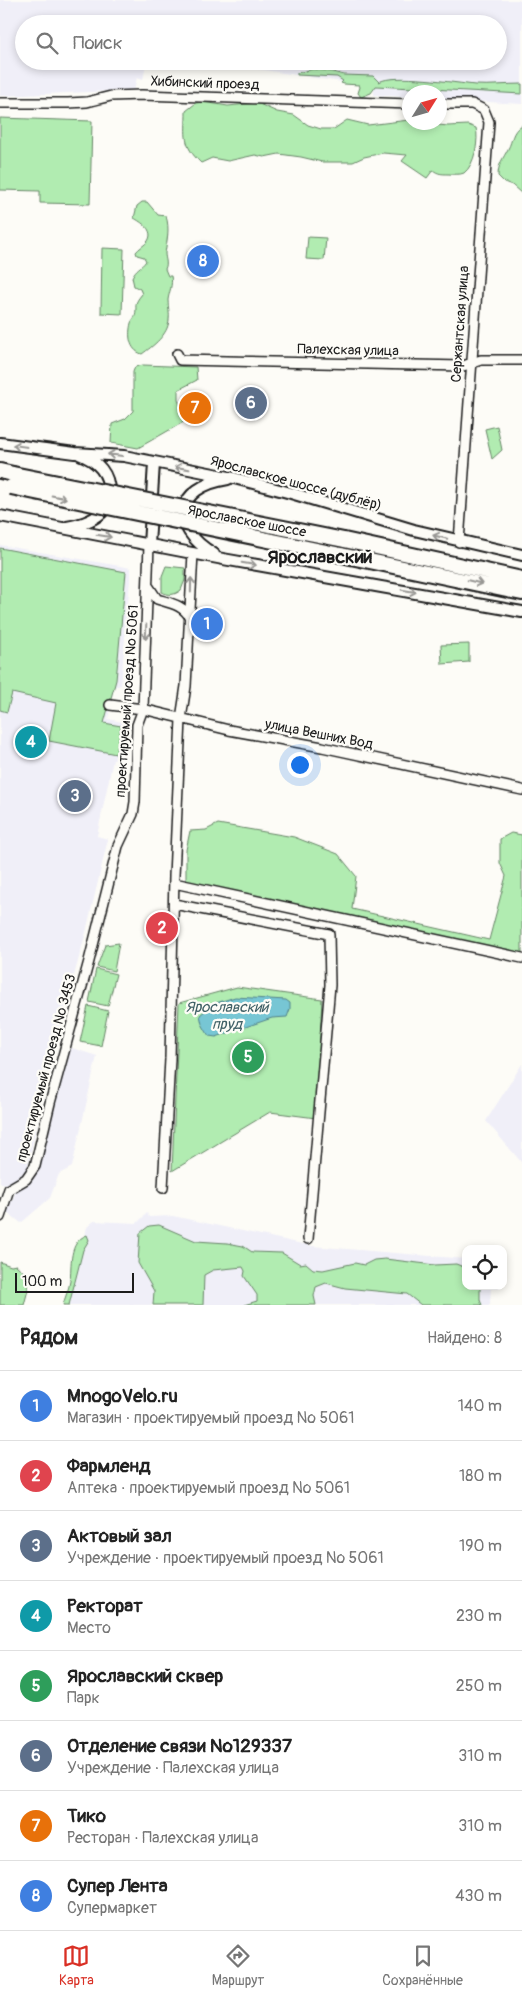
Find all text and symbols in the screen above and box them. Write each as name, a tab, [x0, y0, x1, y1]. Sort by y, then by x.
search box	[15, 15, 507, 70]
icon: search	[33, 29, 61, 57]
text: Поиск	[73, 31, 123, 55]
street label: Хибинский проезд	[150, 73, 260, 93]
north arrow	[402, 85, 447, 130]
pin: 8	[187, 242, 219, 280]
street label: Сержантская улица	[447, 265, 473, 383]
street label: Палехская улица	[297, 341, 399, 359]
pin: 6	[235, 384, 267, 422]
pin: 7	[179, 389, 211, 427]
one-way arrow	[12, 441, 28, 451]
one-way arrow	[107, 450, 123, 460]
street label: Ярославское шоссе (дублёр)	[208, 452, 384, 514]
one-way arrow	[174, 462, 190, 472]
one-way arrow	[50, 493, 66, 502]
street label: Ярославское шоссе	[186, 501, 308, 541]
one-way arrow	[95, 532, 111, 542]
one-way arrow	[433, 532, 449, 541]
district label: Ярославский	[267, 545, 373, 569]
one-way arrow	[240, 559, 256, 569]
one-way arrow	[186, 578, 196, 594]
one-way arrow	[466, 578, 482, 587]
one-way arrow	[400, 587, 416, 597]
street label: проектируемый проезд № 5061	[112, 604, 142, 798]
pin: 1	[191, 605, 223, 643]
one-way arrow	[142, 623, 151, 639]
street label: улица Вешних Вод	[263, 715, 375, 753]
pin: 4	[15, 723, 47, 761]
your location	[287, 752, 313, 778]
pin: 3	[59, 777, 91, 815]
pin: 2	[146, 909, 178, 947]
street label: проектируемый проезд № 3453	[13, 972, 79, 1164]
water label: Ярославский пруд	[186, 998, 270, 1034]
pin: 5	[232, 1038, 264, 1076]
map controls	[462, 1245, 507, 1290]
button: locate	[462, 1245, 507, 1290]
scale bar	[15, 1270, 134, 1293]
text: 100 m	[22, 1273, 62, 1290]
text: Рядом	[20, 1324, 78, 1351]
text: Найдено: 8	[427, 1328, 502, 1348]
text: MnogoVelo.ru	[67, 1384, 178, 1408]
text: 1	[33, 1396, 39, 1416]
text: 140 m	[458, 1396, 502, 1416]
text: Магазин · проектируемый проезд № 5061	[67, 1408, 355, 1428]
text: Фармленд	[67, 1454, 150, 1478]
text: 2	[32, 1466, 40, 1486]
text: 180 m	[459, 1466, 502, 1486]
text: Аптека · проектируемый проезд № 5061	[67, 1478, 350, 1498]
text: Актовый зал	[67, 1524, 172, 1548]
text: 3	[32, 1536, 40, 1556]
text: 190 m	[459, 1536, 502, 1556]
text: Учреждение · проектируемый проезд № 5061	[67, 1548, 384, 1568]
text: Ректорат	[67, 1594, 143, 1618]
text: 4	[31, 1606, 41, 1626]
text: 230 m	[456, 1606, 502, 1626]
text: Место	[67, 1618, 111, 1638]
text: Ярославский сквер	[67, 1664, 223, 1688]
text: 5	[32, 1676, 40, 1696]
text: 250 m	[456, 1676, 502, 1696]
text: Парк	[67, 1688, 100, 1708]
text: Отделение связи №129337	[67, 1734, 292, 1758]
text: 6	[31, 1746, 41, 1766]
text: 310 m	[458, 1746, 502, 1766]
text: Учреждение · Палехская улица	[67, 1758, 279, 1778]
text: Тико	[67, 1804, 106, 1828]
text: 7	[32, 1816, 40, 1836]
text: 310 m	[458, 1816, 502, 1836]
text: Ресторан · Палехская улица	[67, 1828, 258, 1848]
text: Супер Лента	[67, 1874, 168, 1898]
text: 8	[32, 1886, 40, 1906]
text: 430 m	[455, 1886, 502, 1906]
text: Супермаркет	[67, 1898, 157, 1918]
tab: Карта	[59, 1942, 94, 1989]
tab: Маршрут	[212, 1942, 264, 1989]
tab: Сохранённые	[382, 1942, 463, 1989]

